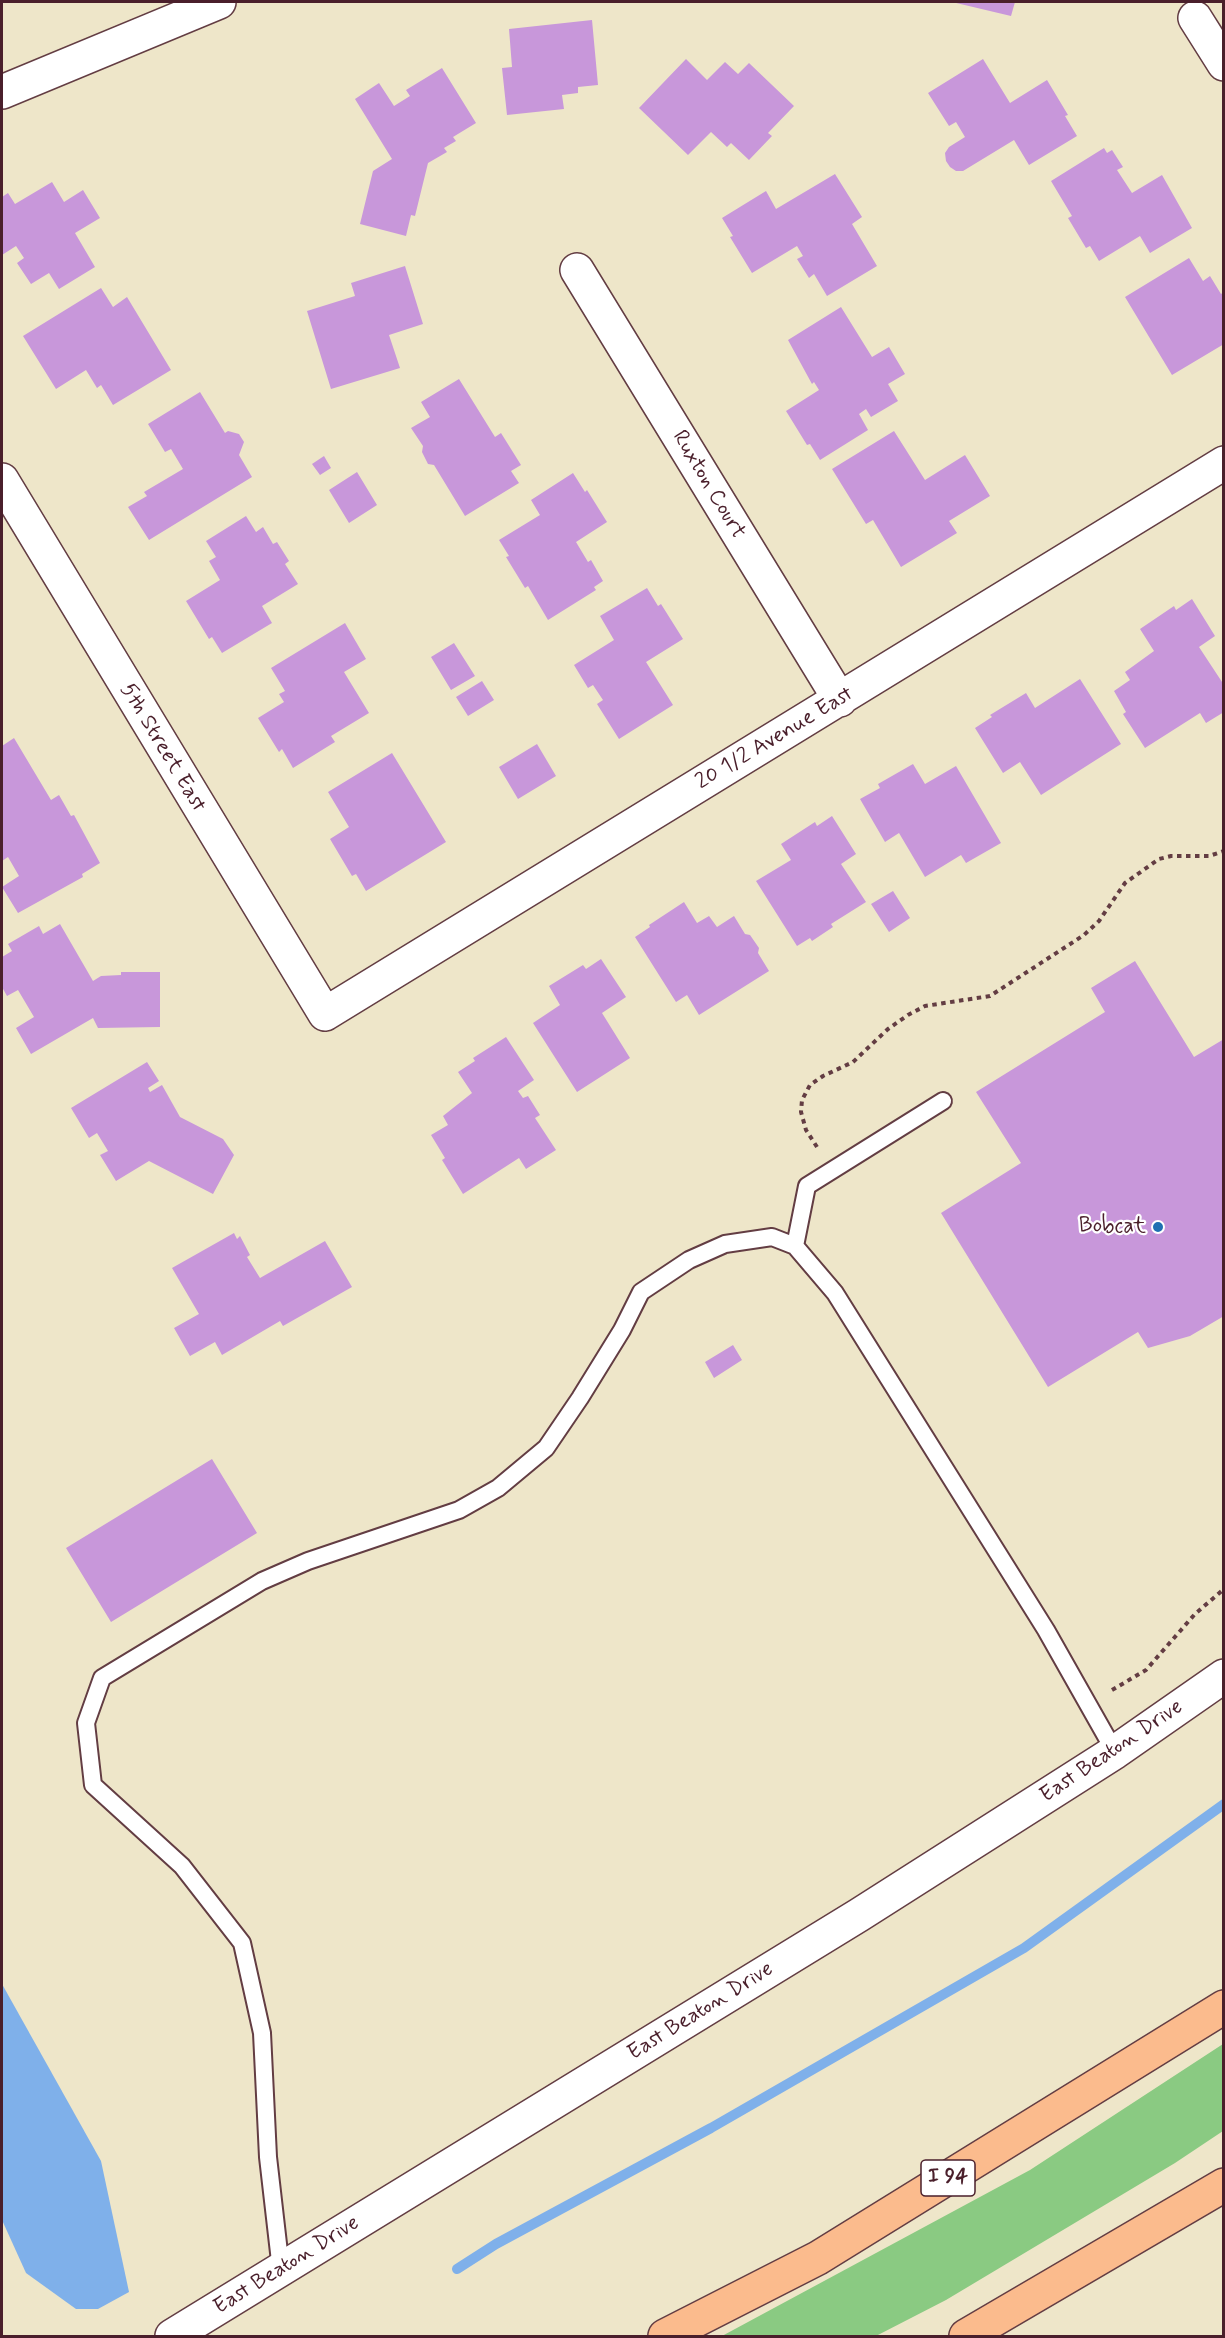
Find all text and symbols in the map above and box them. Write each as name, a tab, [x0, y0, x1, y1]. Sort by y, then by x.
street label: Ruxton Court	[665, 426, 751, 544]
street label: 5th Street East	[113, 679, 211, 817]
street label: 20 1/2 Avenue East	[691, 682, 859, 796]
place label: Bobcat	[1079, 1214, 1146, 1240]
marker: Bobcat	[1151, 1220, 1165, 1234]
street label: East Beaton Drive	[1036, 1694, 1188, 1810]
street label: East Beaton Drive	[623, 1957, 779, 2067]
road number: I 94	[921, 2160, 975, 2196]
street label: East Beaton Drive	[209, 2211, 365, 2321]

